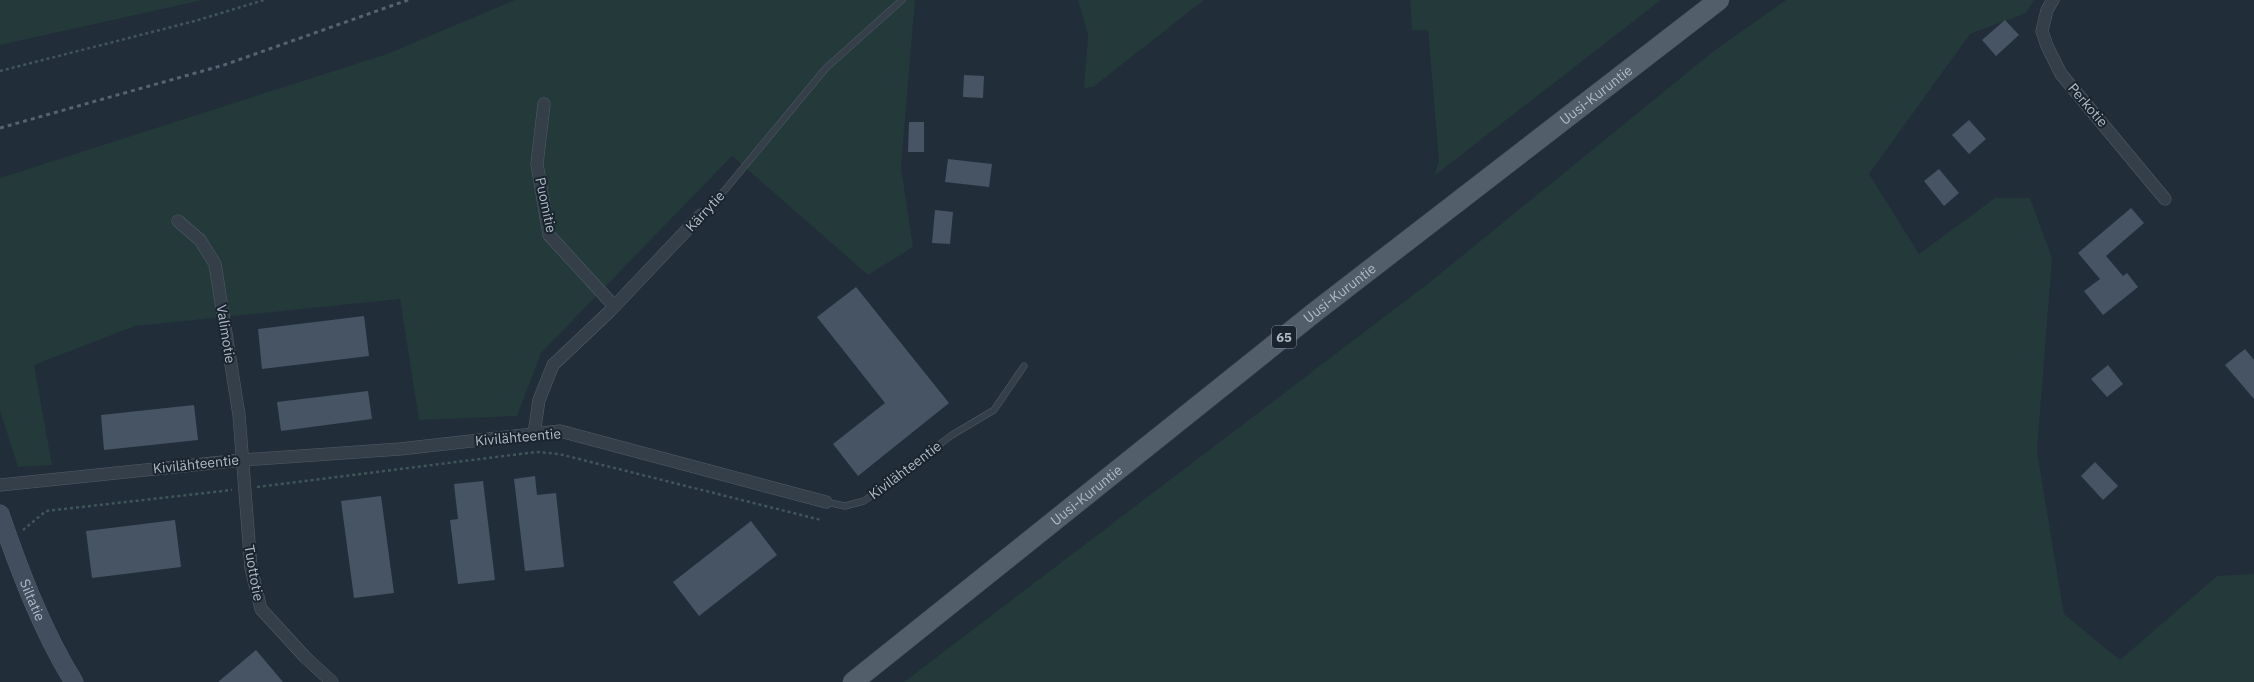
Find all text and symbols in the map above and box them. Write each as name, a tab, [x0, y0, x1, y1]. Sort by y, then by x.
street label: Uusi-Kuruntie	[1556, 61, 1636, 129]
street label: Perkotie	[2064, 79, 2112, 131]
street label: Puomitie	[531, 176, 561, 235]
street label: Kärrytie	[681, 186, 729, 235]
street label: Uusi-Kuruntie	[1300, 259, 1380, 327]
street label: Valimotie	[212, 303, 240, 365]
road number: 65	[1272, 326, 1296, 348]
street label: Kivilähteentie	[474, 424, 562, 450]
street label: Kivilähteentie	[865, 437, 945, 503]
street label: Kivilähteentie	[152, 451, 240, 477]
street label: Uusi-Kuruntie	[1047, 461, 1126, 529]
street label: Tuottotie	[240, 544, 268, 603]
street label: Siltatie	[16, 576, 50, 624]

